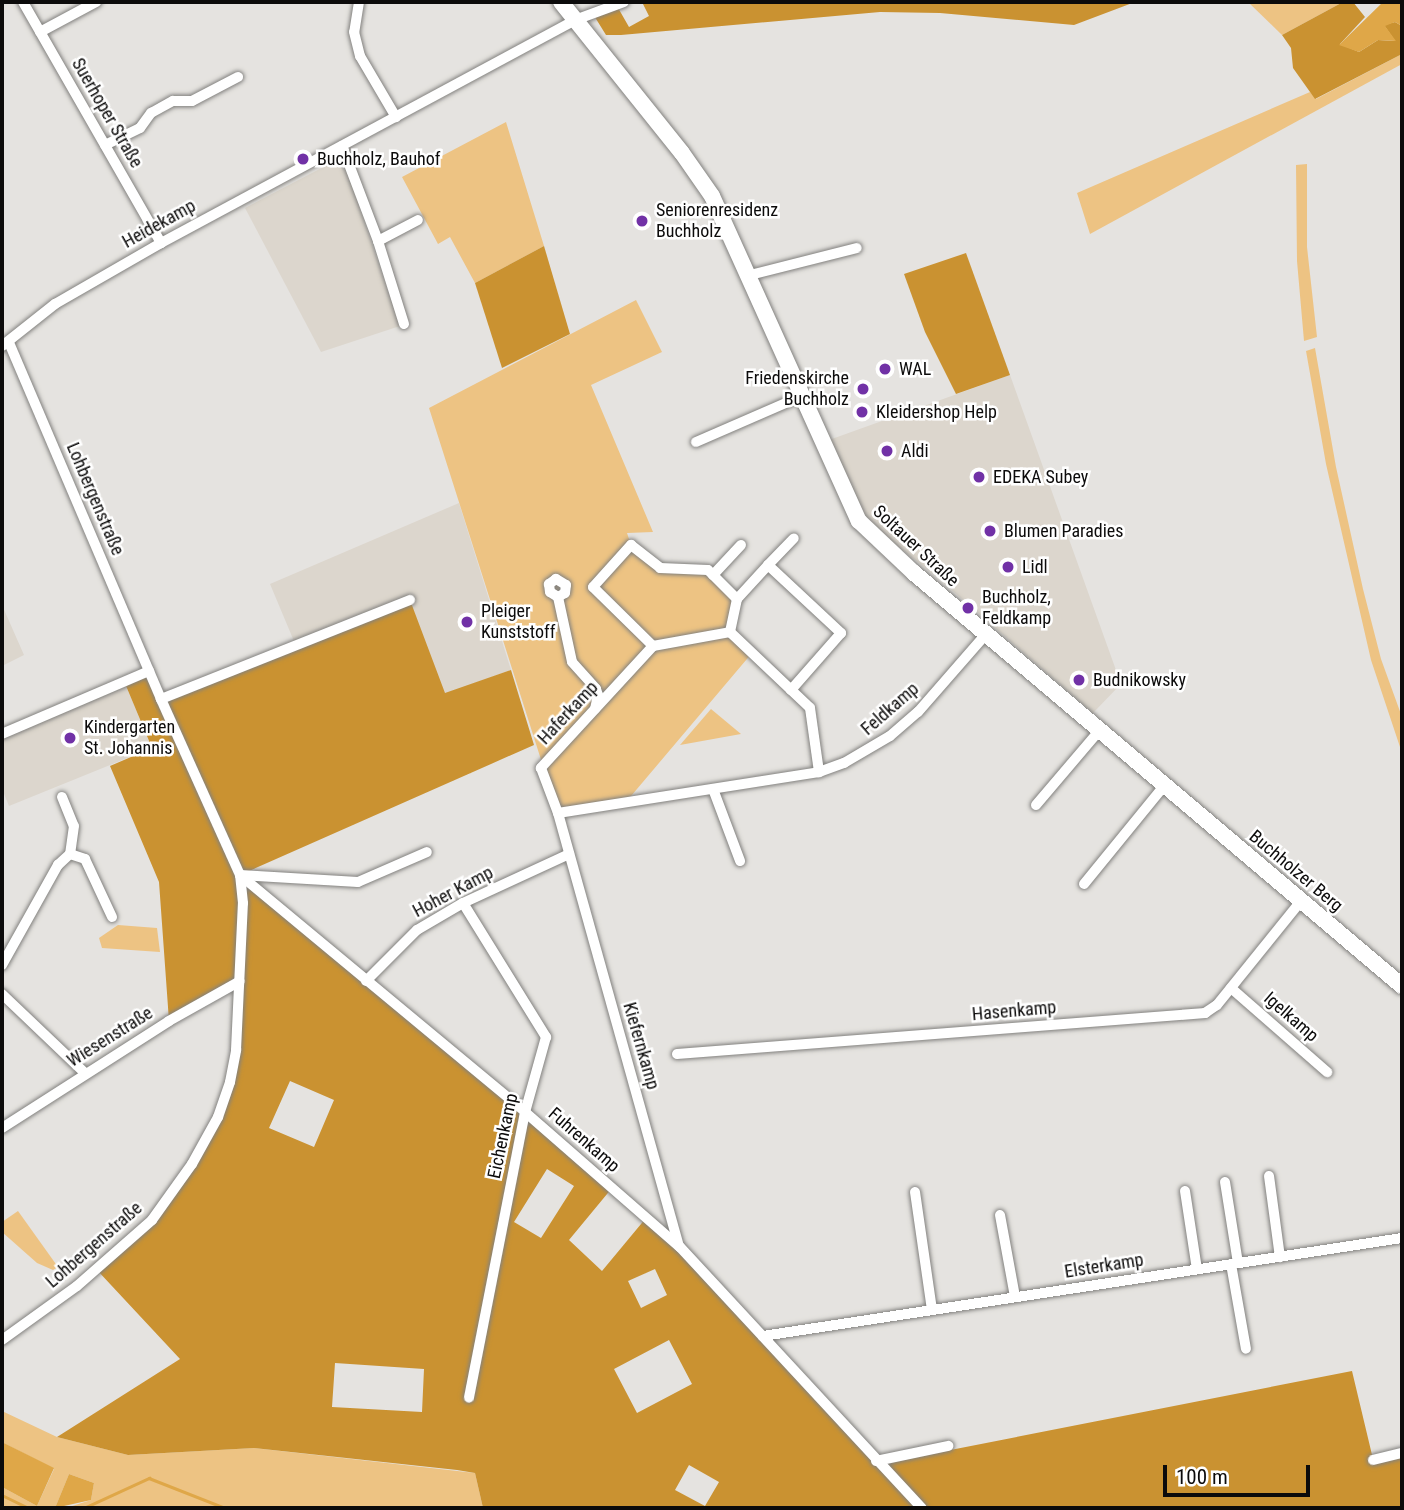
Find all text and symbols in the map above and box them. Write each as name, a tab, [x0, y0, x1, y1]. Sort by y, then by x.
street label: Suerhoper Straße	[67, 54, 147, 172]
place label: Buchholz, Bauhof	[317, 148, 441, 170]
marker: Buchholz, Bauhof	[295, 151, 311, 167]
street label: Heidekamp	[119, 195, 199, 253]
place label: Seniorenresidenz Buchholz	[656, 200, 778, 242]
marker: Seniorenresidenz Buchholz	[634, 213, 650, 229]
place label: WAL	[899, 358, 931, 380]
marker: WAL	[877, 361, 893, 377]
place label: Friedenskirche Buchholz	[745, 368, 849, 410]
marker: Friedenskirche Buchholz	[855, 381, 871, 397]
place label: Kleidershop Help	[876, 401, 997, 423]
marker: Kleidershop Help	[854, 404, 870, 420]
street label: Lohbergenstraße	[62, 440, 128, 558]
place label: Aldi	[901, 440, 929, 462]
marker: Aldi	[879, 443, 895, 459]
place label: EDEKA Subey	[993, 466, 1088, 488]
marker: EDEKA Subey	[971, 469, 987, 485]
street label: Soltauer Straße	[869, 501, 963, 591]
place label: Blumen Paradies	[1004, 520, 1123, 542]
marker: Blumen Paradies	[982, 523, 998, 539]
place label: Lidl	[1022, 556, 1048, 578]
marker: Lidl	[1000, 559, 1016, 575]
place label: Buchholz, Feldkamp	[982, 587, 1051, 630]
marker: Buchholz, Feldkamp	[960, 600, 976, 616]
place label: Pleiger Kunststoff	[481, 601, 555, 644]
marker: Pleiger Kunststoff	[459, 614, 475, 630]
place label: Budnikowsky	[1093, 669, 1186, 691]
marker: Budnikowsky	[1071, 672, 1087, 688]
street label: Haferkamp	[533, 677, 603, 749]
street label: Feldkamp	[857, 678, 923, 740]
place label: Kindergarten St. Johannis	[84, 717, 175, 760]
marker: Kindergarten St. Johannis	[62, 730, 78, 746]
street label: Buchholzer Berg	[1245, 826, 1347, 916]
street label: Hoher Kamp	[409, 862, 497, 922]
street label: Igelkamp	[1259, 987, 1323, 1047]
street label: Hasenkamp	[971, 997, 1057, 1025]
street label: Kiefernkamp	[618, 1000, 664, 1092]
street label: Wiesenstraße	[63, 1002, 157, 1072]
street label: Eichenkamp	[483, 1091, 523, 1181]
street label: Fuhrenkamp	[544, 1103, 624, 1177]
street label: Lohbergenstraße	[42, 1197, 146, 1293]
street label: Elsterkamp	[1063, 1249, 1145, 1283]
scale bar	[1166, 1450, 1313, 1494]
text: 100 m	[1176, 1465, 1228, 1489]

